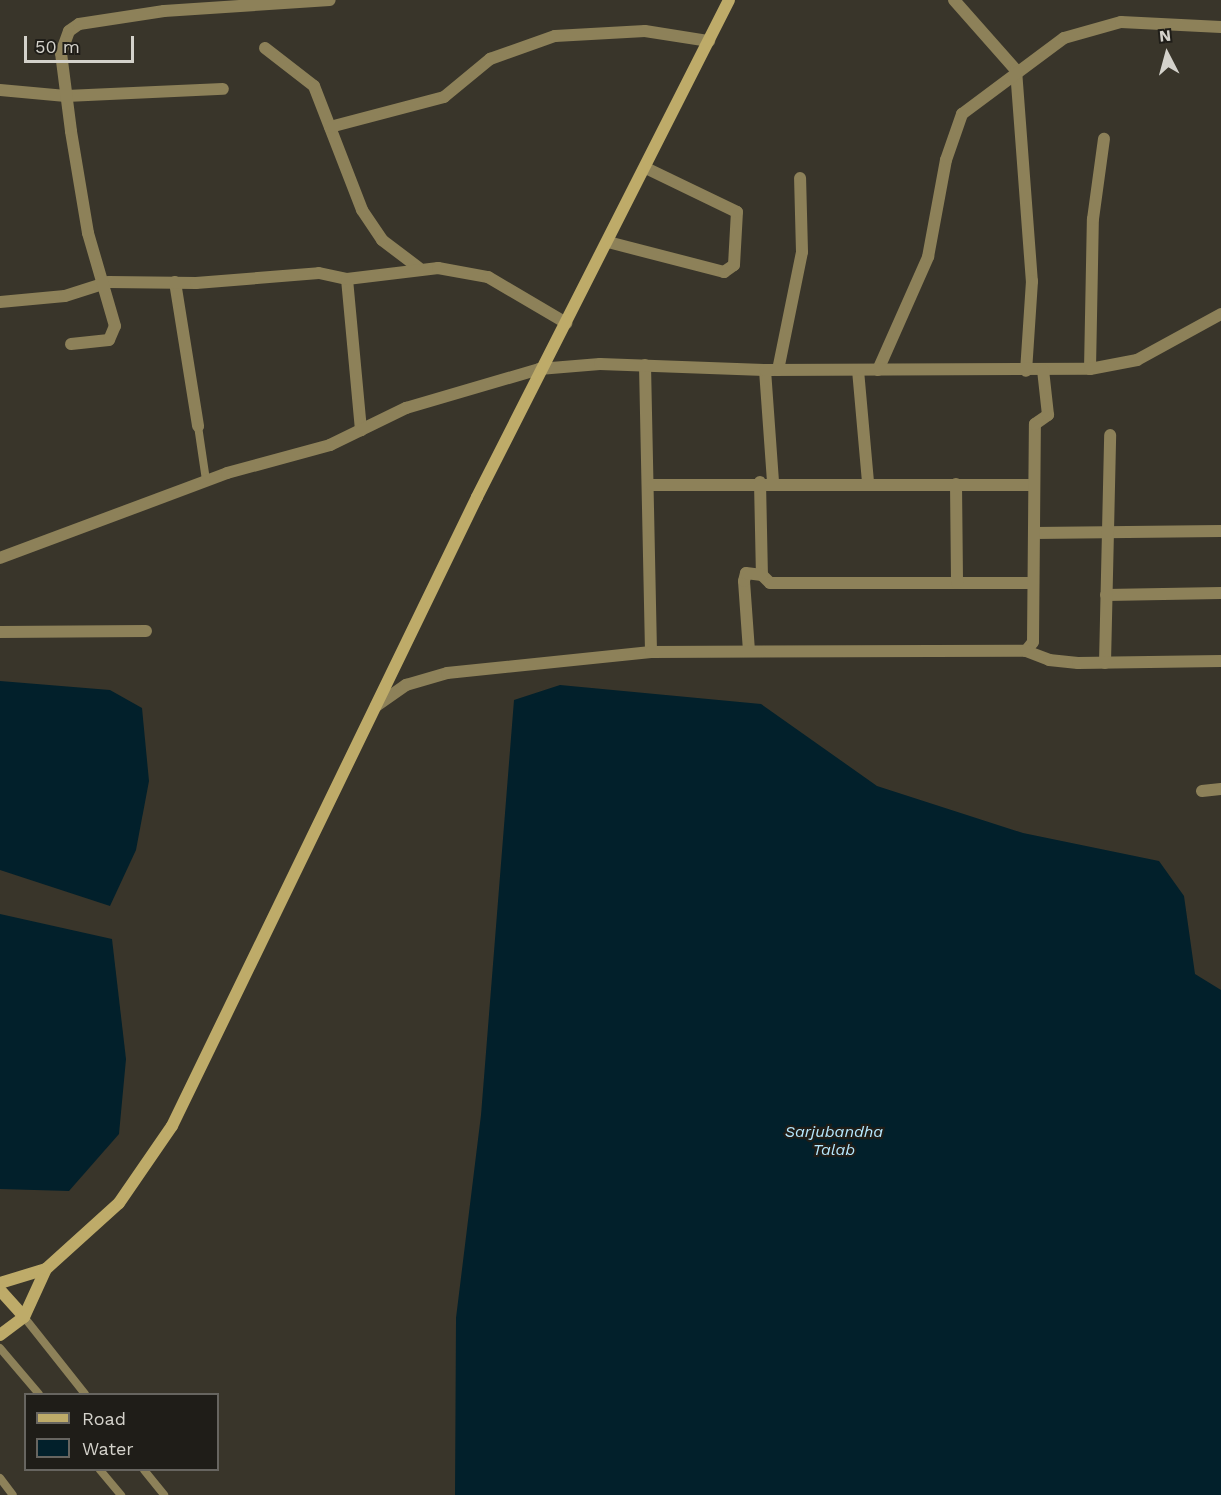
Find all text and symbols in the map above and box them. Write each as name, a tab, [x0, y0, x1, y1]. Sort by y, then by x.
scale bar	[27, 24, 136, 62]
north arrow	[1137, 24, 1197, 84]
text: N	[1158, 26, 1172, 46]
text: 50 m	[35, 36, 80, 57]
water label: Sarjubandha Talab	[785, 1122, 883, 1160]
legend	[24, 1393, 219, 1471]
text: Road	[82, 1408, 126, 1429]
text: Water	[82, 1438, 134, 1459]

